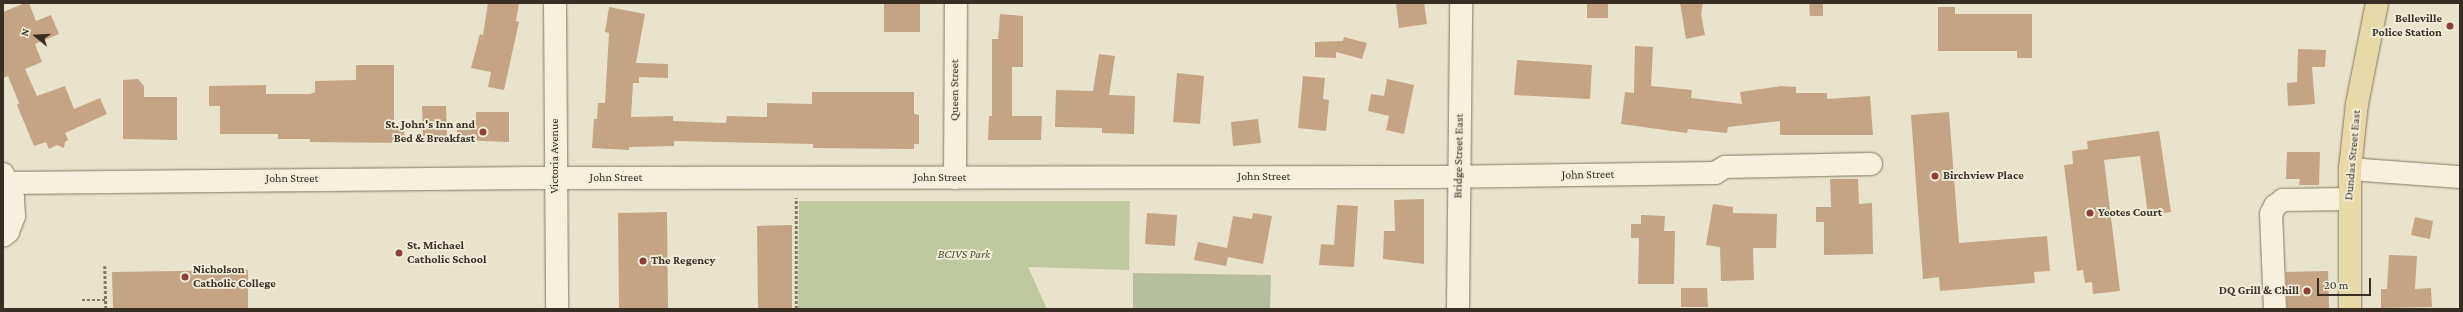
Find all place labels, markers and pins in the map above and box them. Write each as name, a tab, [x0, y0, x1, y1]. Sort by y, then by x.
place label: Belleville Police Station	[2372, 12, 2442, 40]
marker: Belleville Police Station	[2445, 21, 2455, 31]
place label: St. John's Inn and Bed & Breakfast	[385, 118, 475, 146]
marker: St. John's Inn and Bed & Breakfast	[478, 127, 488, 137]
place label: Birchview Place	[1943, 169, 2024, 183]
marker: Birchview Place	[1930, 171, 1940, 181]
place label: Yeotes Court	[2098, 206, 2162, 220]
marker: Yeotes Court	[2085, 208, 2095, 218]
place label: St. Michael Catholic School	[407, 239, 486, 267]
marker: St. Michael Catholic School	[394, 248, 404, 258]
place label: The Regency	[651, 254, 715, 268]
marker: The Regency	[638, 256, 648, 266]
place label: Nicholson Catholic College	[193, 263, 276, 291]
marker: Nicholson Catholic College	[180, 272, 190, 282]
place label: DQ Grill & Chill	[2219, 284, 2299, 298]
marker: DQ Grill & Chill	[2302, 286, 2312, 296]

